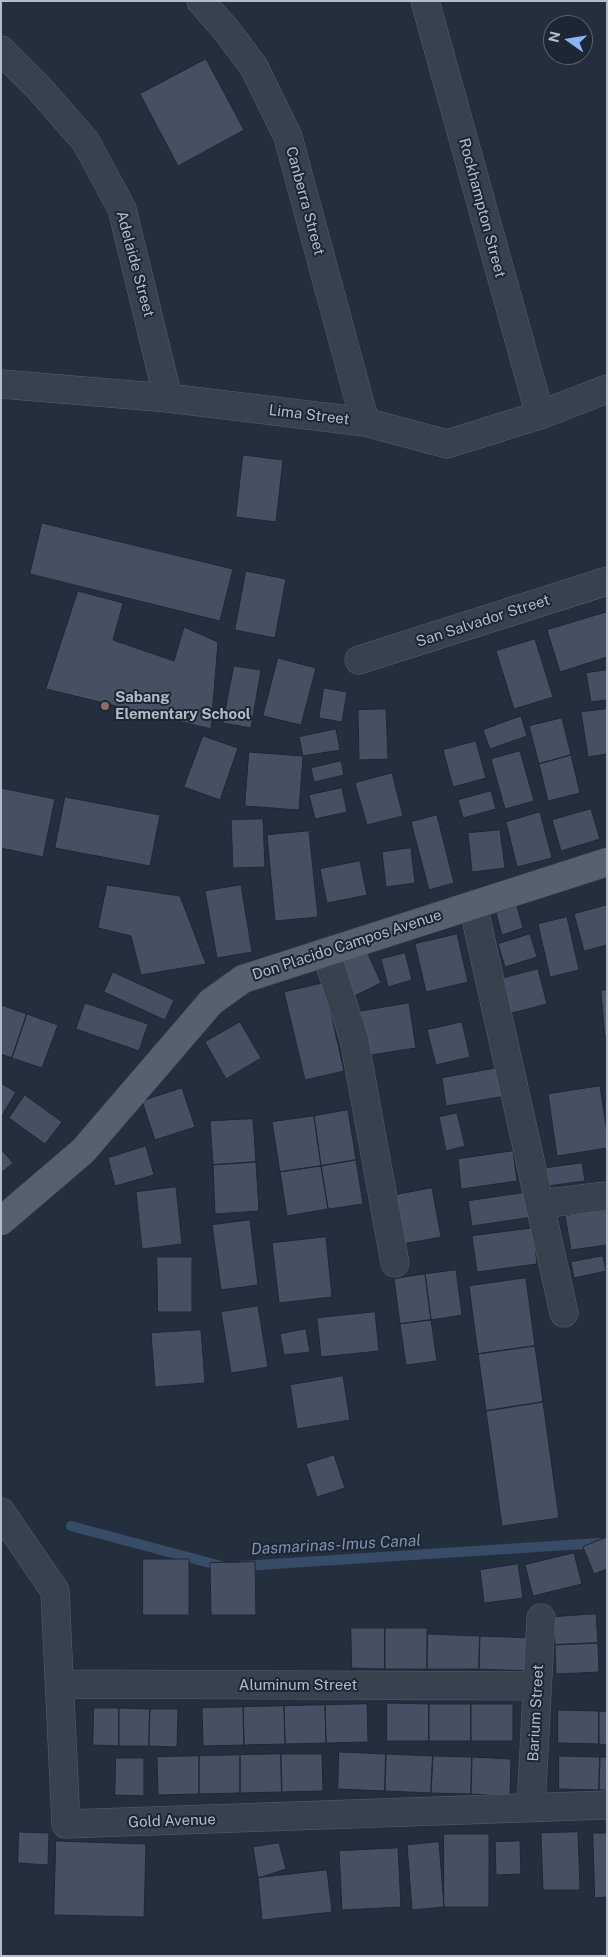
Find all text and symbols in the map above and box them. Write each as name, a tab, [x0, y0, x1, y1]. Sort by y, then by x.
north arrow	[543, 15, 593, 65]
text: N	[545, 30, 563, 44]
street label: Rockhampton Street	[455, 136, 509, 280]
street label: Canberra Street	[282, 145, 328, 257]
street label: Adelaide Street	[112, 209, 158, 319]
street label: Lima Street	[268, 401, 350, 429]
street label: San Salvador Street	[414, 591, 552, 651]
place label: Sabang Elementary School	[115, 688, 251, 723]
marker: Sabang Elementary School	[99, 700, 111, 712]
street label: Don Placido Campos Avenue	[250, 906, 444, 984]
water label: Dasmarinas-Imus Canal	[251, 1531, 421, 1559]
street label: Barium Street	[524, 1664, 548, 1762]
street label: Aluminum Street	[239, 1676, 357, 1694]
street label: Gold Avenue	[128, 1810, 216, 1832]

